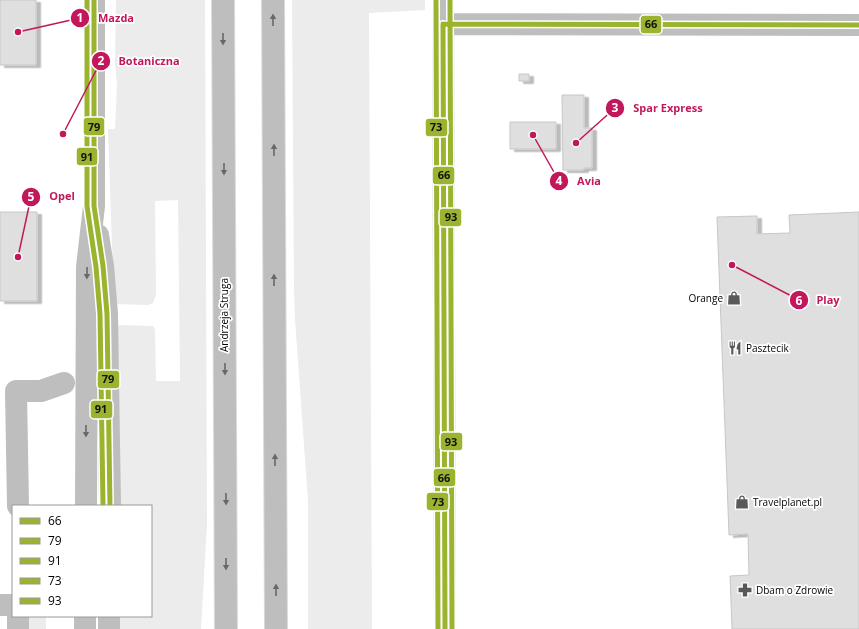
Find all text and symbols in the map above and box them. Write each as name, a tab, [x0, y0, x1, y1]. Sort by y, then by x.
callout: Mazda	[70, 7, 142, 30]
text: 1	[77, 9, 83, 26]
text: Mazda	[98, 10, 134, 25]
one-way arrow	[270, 13, 276, 26]
line badge: 66	[640, 15, 662, 34]
text: 66	[645, 16, 657, 31]
one-way arrow	[220, 33, 226, 46]
callout: Botaniczna	[91, 49, 188, 72]
text: 2	[98, 52, 105, 69]
text: Botaniczna	[118, 53, 180, 68]
callout: Spar Express	[605, 96, 711, 119]
text: 3	[612, 99, 619, 116]
text: Spar Express	[633, 100, 703, 115]
line badge: 79	[83, 117, 105, 136]
line badge: 73	[425, 118, 448, 137]
text: 79	[88, 119, 100, 134]
text: 73	[430, 119, 442, 134]
one-way arrow	[271, 143, 277, 156]
line badge: 91	[76, 147, 98, 166]
text: 91	[81, 149, 93, 164]
one-way arrow	[221, 163, 227, 176]
line badge: 66	[432, 166, 455, 185]
text: 66	[438, 167, 450, 182]
callout: Avia	[549, 169, 609, 192]
text: 4	[556, 172, 563, 189]
text: Avia	[577, 173, 601, 188]
callout: Opel	[21, 185, 82, 208]
text: 5	[28, 188, 35, 205]
text: Opel	[49, 188, 75, 203]
line badge: 93	[439, 208, 462, 227]
text: 93	[445, 209, 457, 224]
one-way arrow	[84, 267, 90, 280]
one-way arrow	[271, 273, 277, 286]
street label: Andrzeja Struga	[217, 278, 231, 352]
callout: Play	[789, 289, 848, 312]
shop icon: Orange	[726, 290, 742, 306]
place label: Orange	[688, 291, 723, 305]
text: 6	[796, 292, 803, 309]
text: Play	[816, 292, 840, 307]
restaurant icon: Pasztecik	[727, 340, 743, 356]
place label: Pasztecik	[746, 341, 790, 355]
one-way arrow	[221, 363, 228, 375]
line badge: 79	[97, 370, 120, 389]
text: 79	[102, 371, 114, 386]
line badge: 91	[90, 400, 113, 419]
text: 91	[95, 401, 107, 416]
one-way arrow	[83, 425, 89, 438]
line badge: 93	[440, 432, 463, 451]
text: 93	[445, 434, 457, 449]
one-way arrow	[272, 453, 278, 466]
line badge: 66	[433, 468, 456, 487]
text: 66	[438, 470, 450, 485]
line badge: 73	[426, 492, 449, 511]
one-way arrow	[223, 493, 229, 506]
text: 73	[432, 494, 444, 509]
shop icon: Travelplanet.pl	[734, 494, 750, 510]
place label: Travelplanet.pl	[753, 495, 822, 509]
legend	[12, 505, 152, 617]
text: 66	[48, 512, 62, 529]
text: 79	[48, 532, 62, 549]
text: 91	[48, 552, 62, 569]
one-way arrow	[223, 558, 229, 571]
text: 73	[48, 572, 62, 589]
pharmacy icon: Dbam o Zdrowie	[737, 582, 753, 598]
one-way arrow	[273, 583, 279, 596]
place label: Dbam o Zdrowie	[756, 583, 834, 597]
text: 93	[48, 592, 62, 609]

